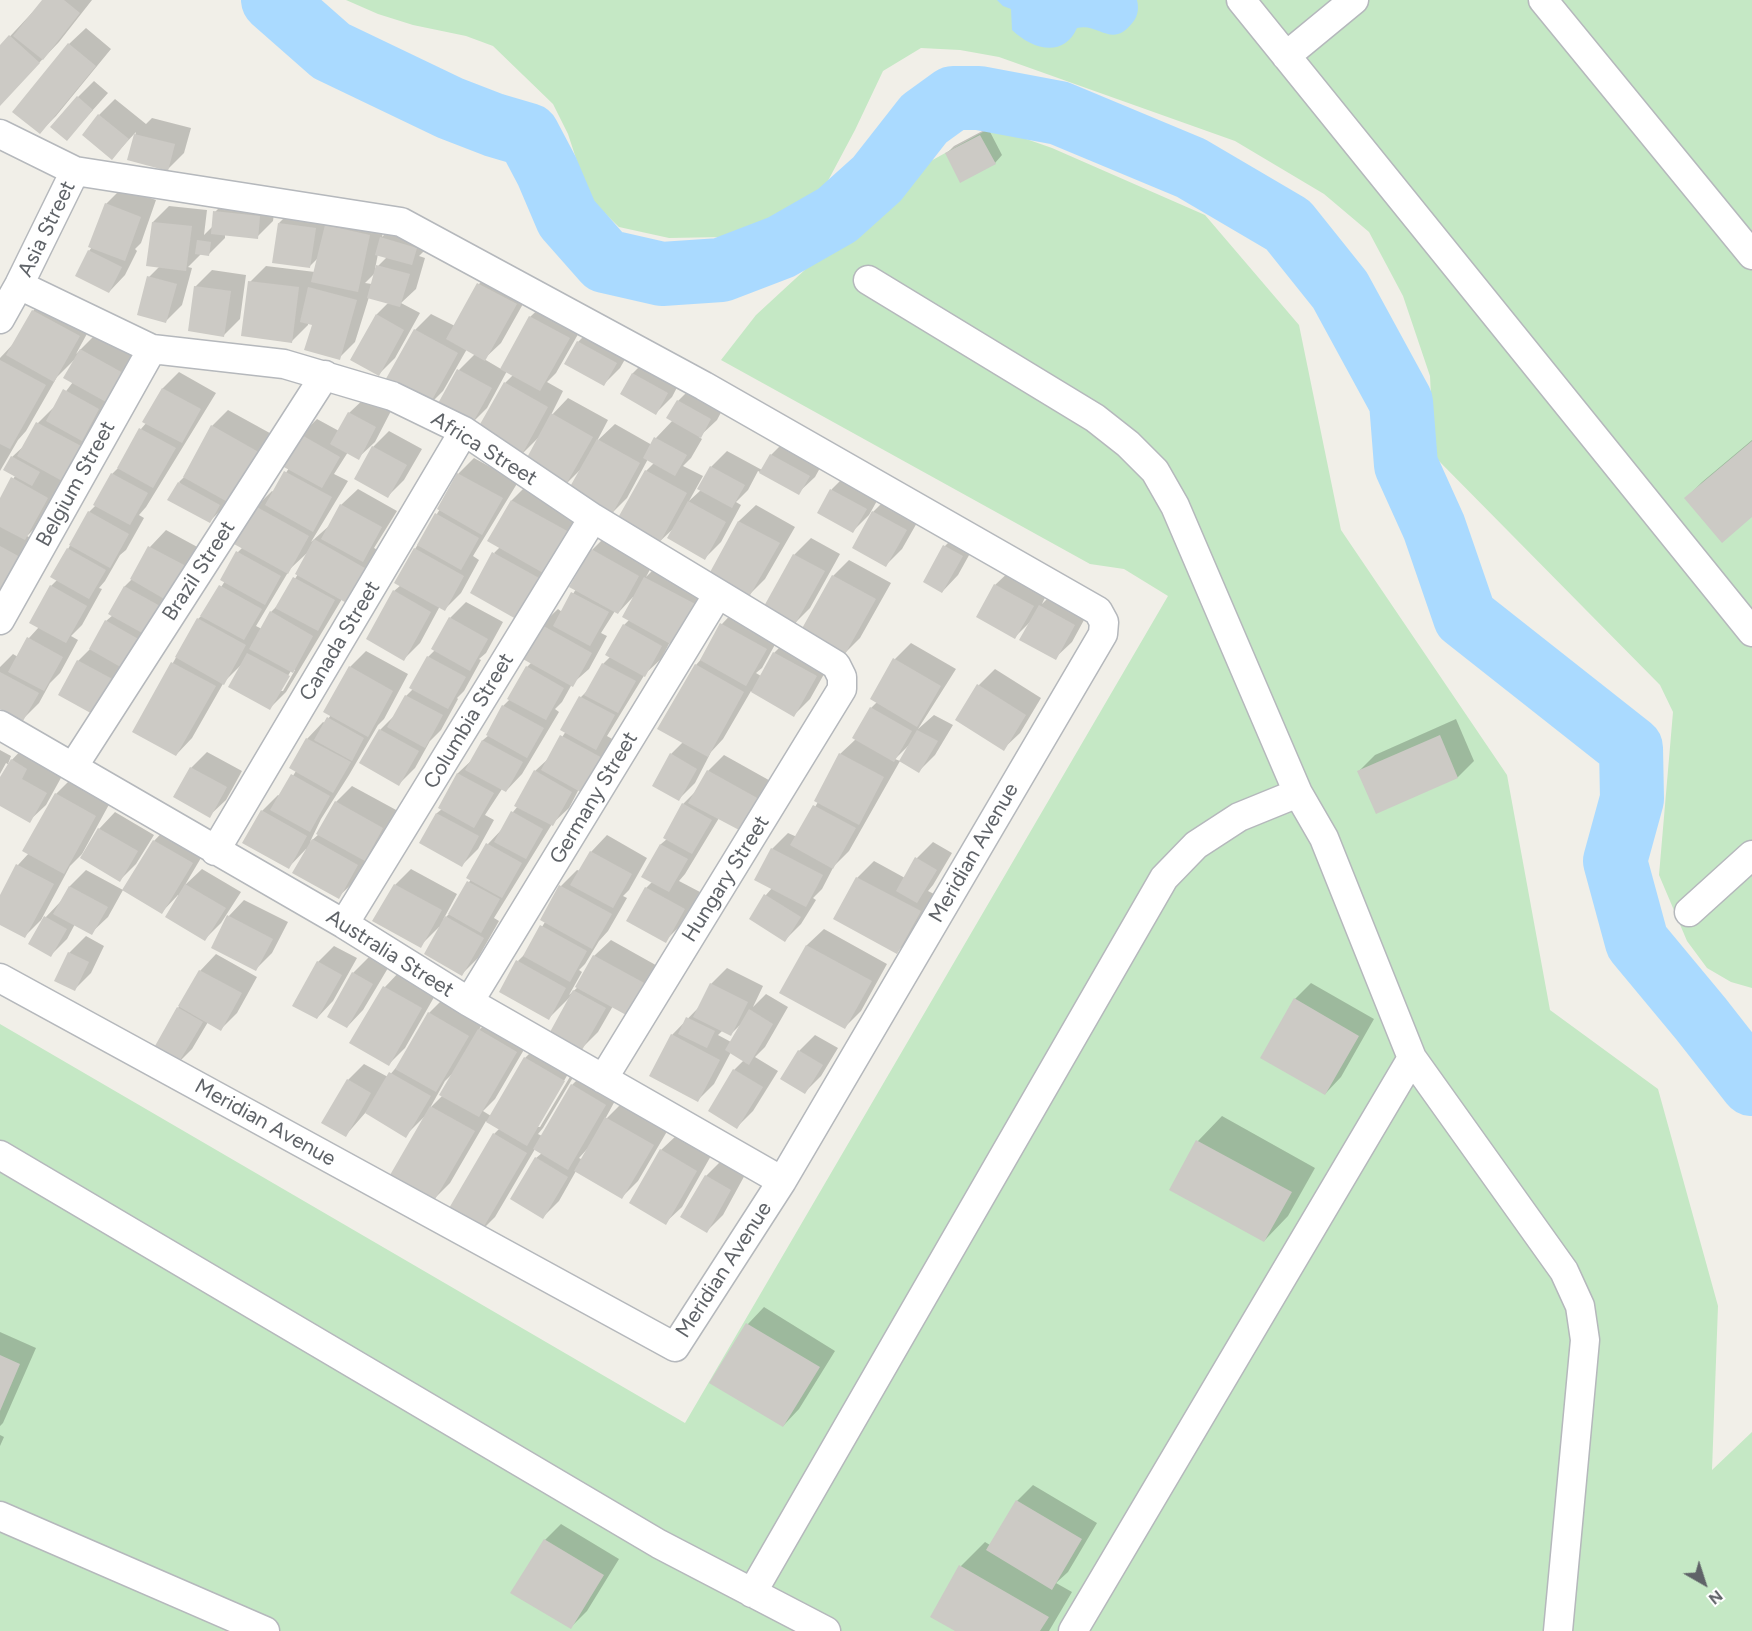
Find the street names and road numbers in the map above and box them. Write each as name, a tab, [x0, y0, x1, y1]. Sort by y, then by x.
street label: Asia Street	[13, 177, 81, 281]
street label: Africa Street	[426, 407, 542, 491]
street label: Belgium Street	[31, 417, 121, 551]
street label: Brazil Street	[157, 516, 241, 626]
street label: Canada Street	[294, 577, 386, 705]
street label: Columbia Street	[419, 649, 519, 793]
street label: Germany Street	[545, 727, 643, 869]
street label: Meridian Avenue	[924, 779, 1024, 927]
street label: Hungary Street	[677, 811, 775, 947]
street label: Australia Street	[322, 905, 458, 1003]
street label: Meridian Avenue	[190, 1074, 340, 1172]
street label: Meridian Avenue	[671, 1197, 777, 1343]

